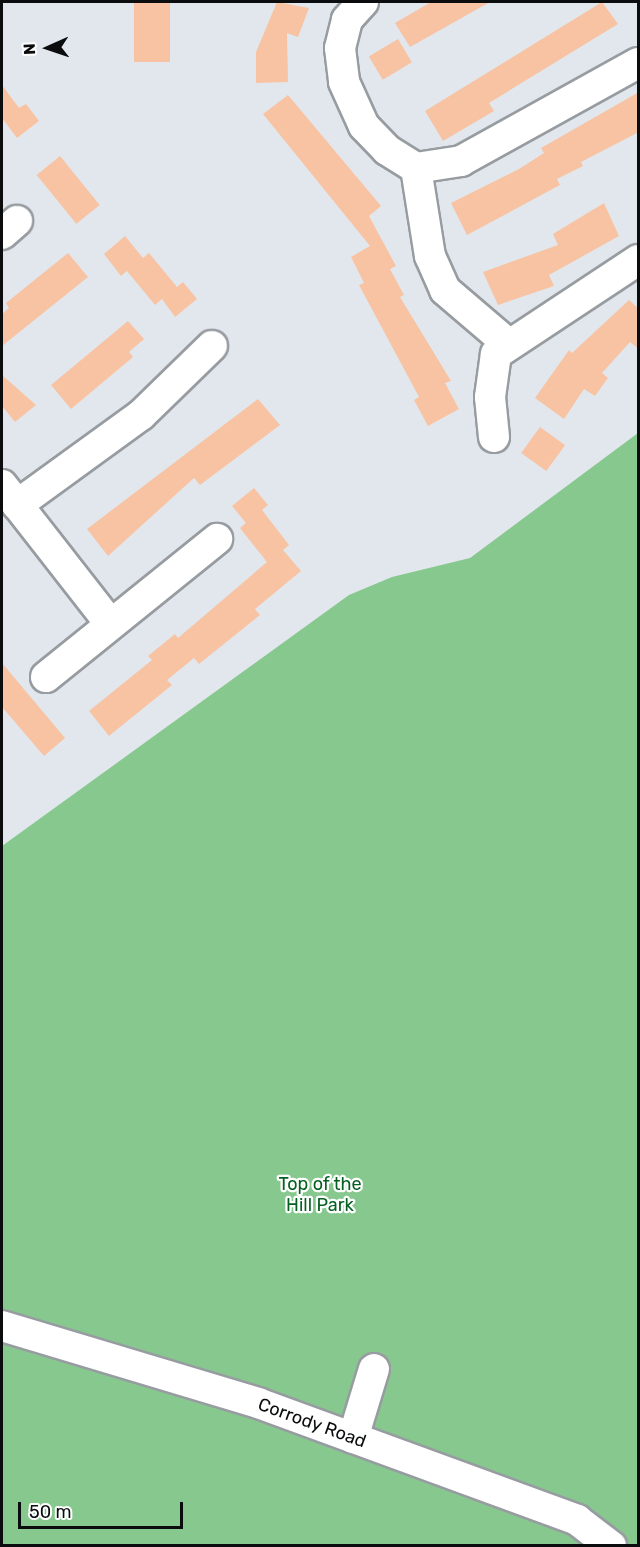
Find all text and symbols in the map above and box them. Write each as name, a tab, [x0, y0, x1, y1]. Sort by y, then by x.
north arrow	[18, 18, 78, 78]
text: N	[20, 43, 39, 55]
park label: Top of the Hill Park	[278, 1174, 362, 1216]
street label: Corrody Road	[255, 1393, 369, 1453]
scale bar	[21, 1490, 186, 1528]
text: 50 m	[29, 1501, 72, 1523]

